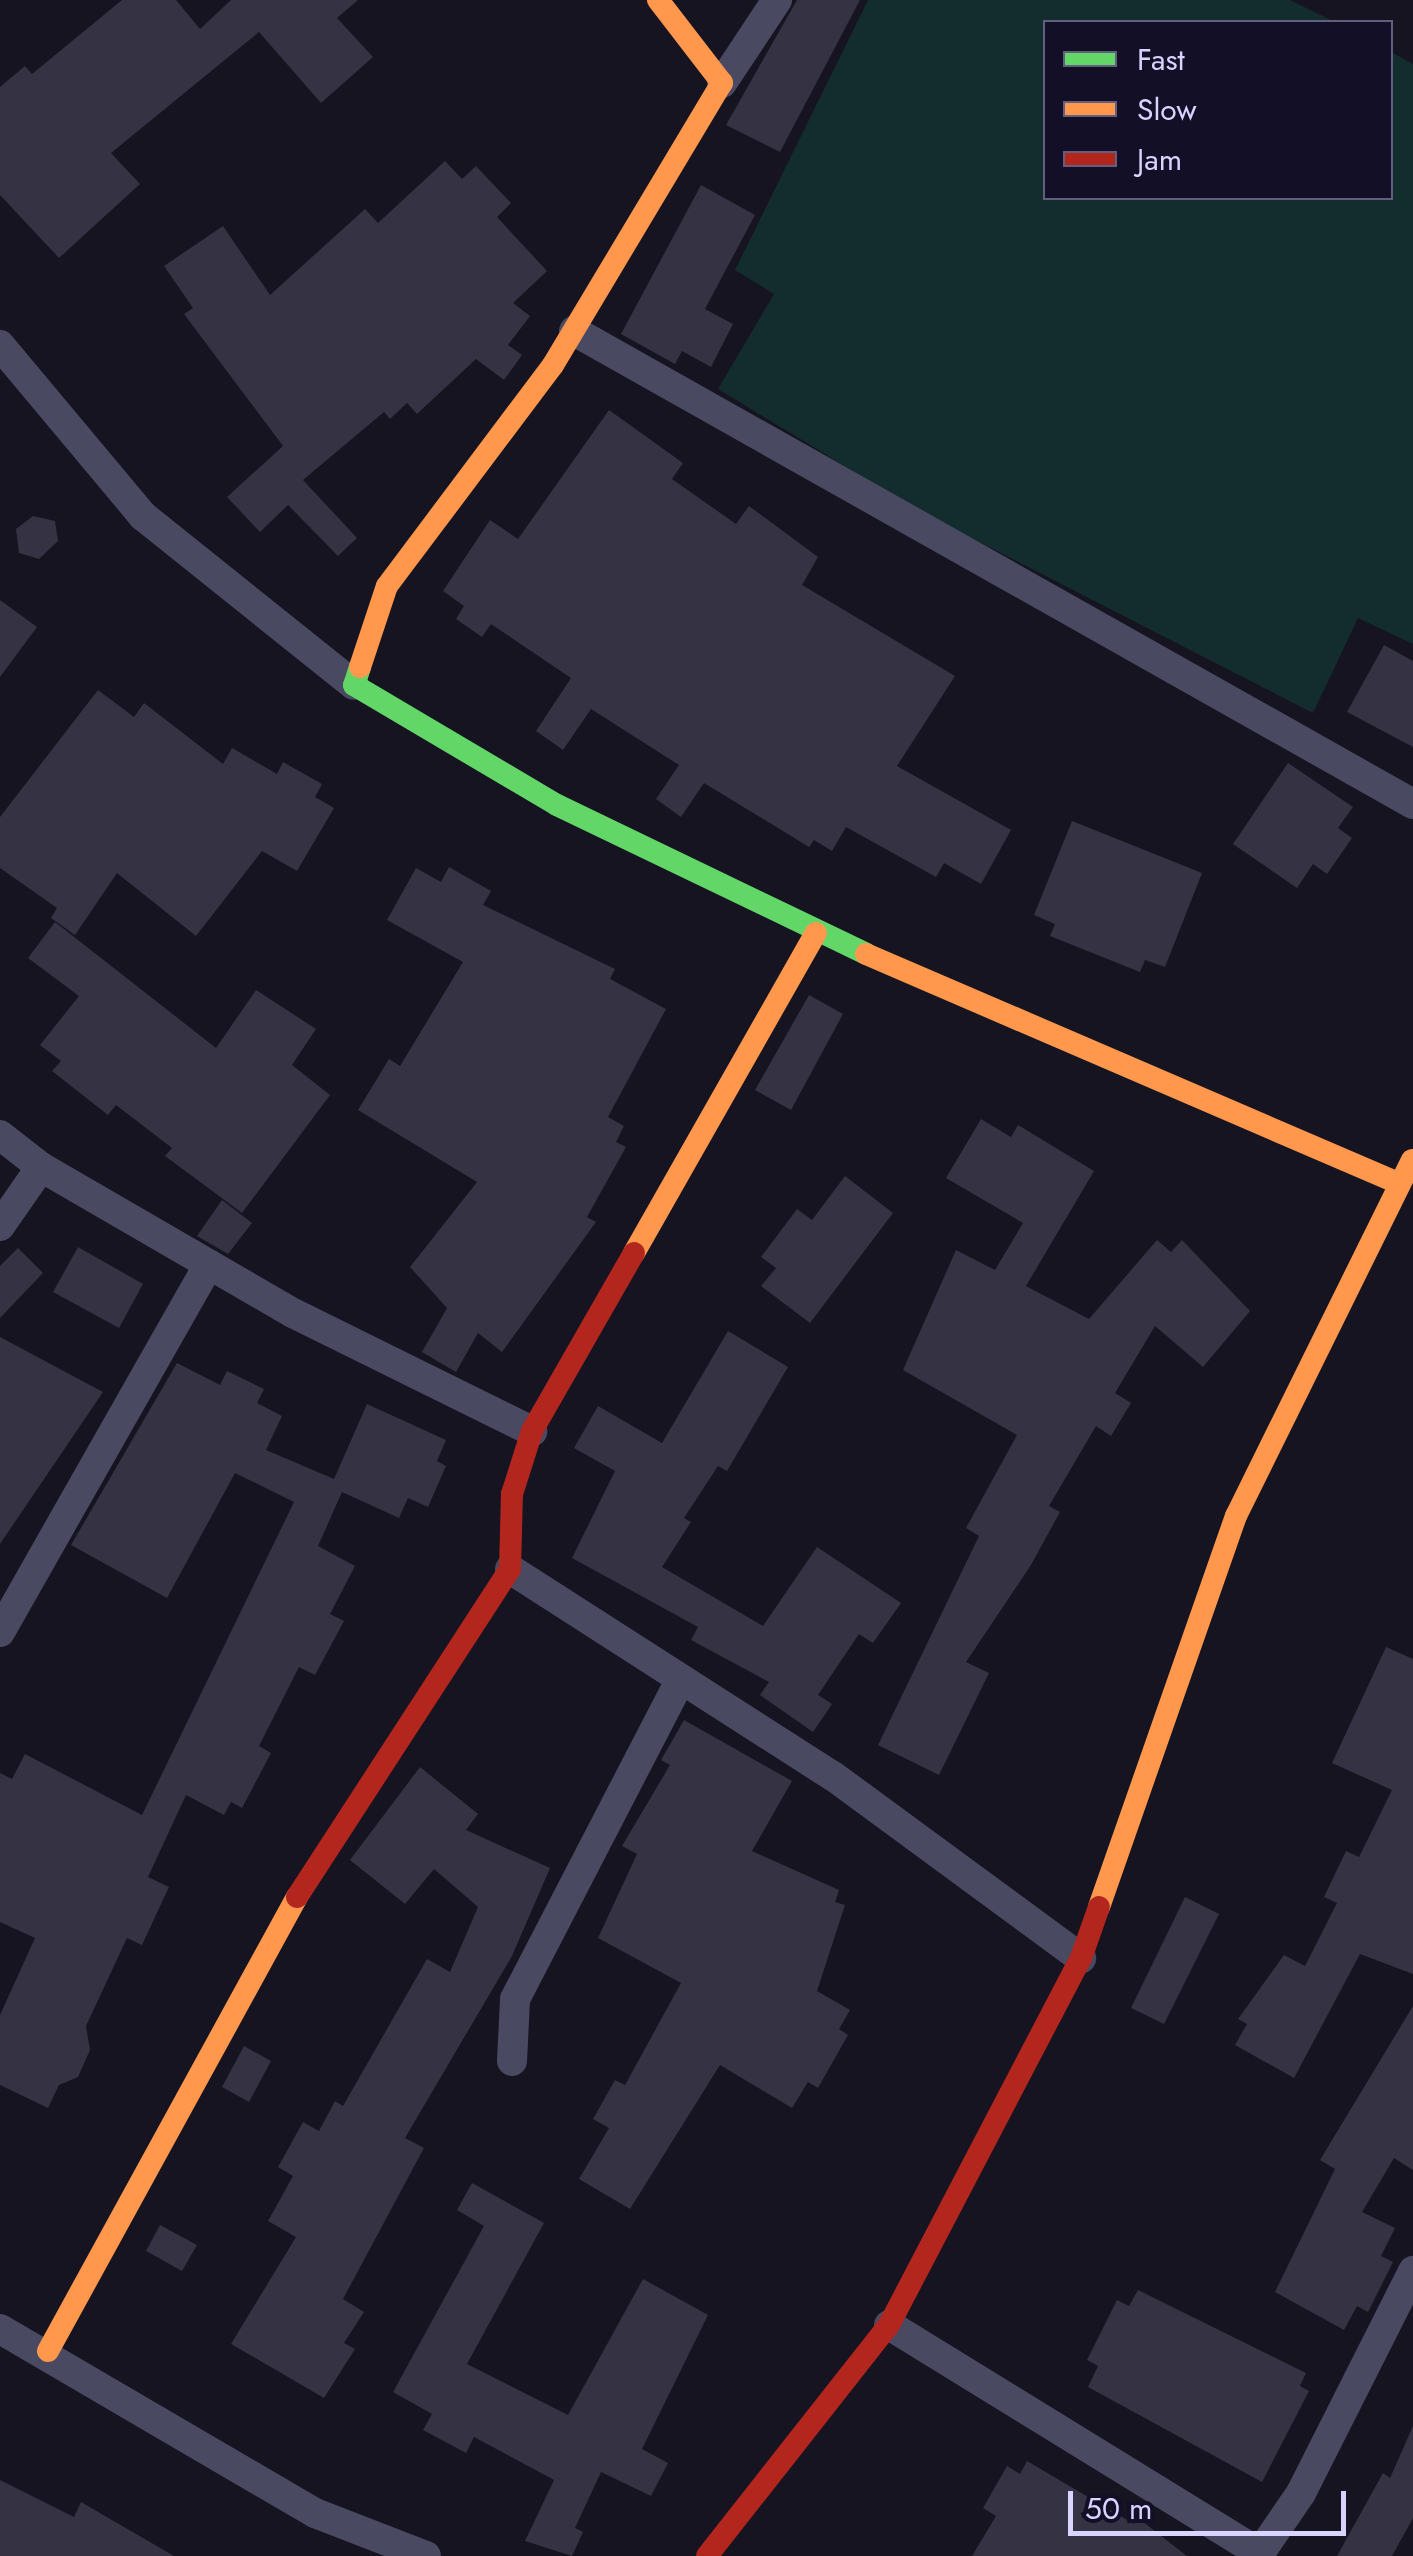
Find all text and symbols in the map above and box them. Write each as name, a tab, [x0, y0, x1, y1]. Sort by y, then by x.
legend	[1043, 20, 1393, 200]
text: Fast	[1137, 38, 1185, 81]
text: Slow	[1137, 88, 1197, 131]
text: Jam	[1137, 138, 1182, 181]
scale bar	[1073, 2471, 1350, 2533]
text: 50 m	[1085, 2487, 1152, 2530]

